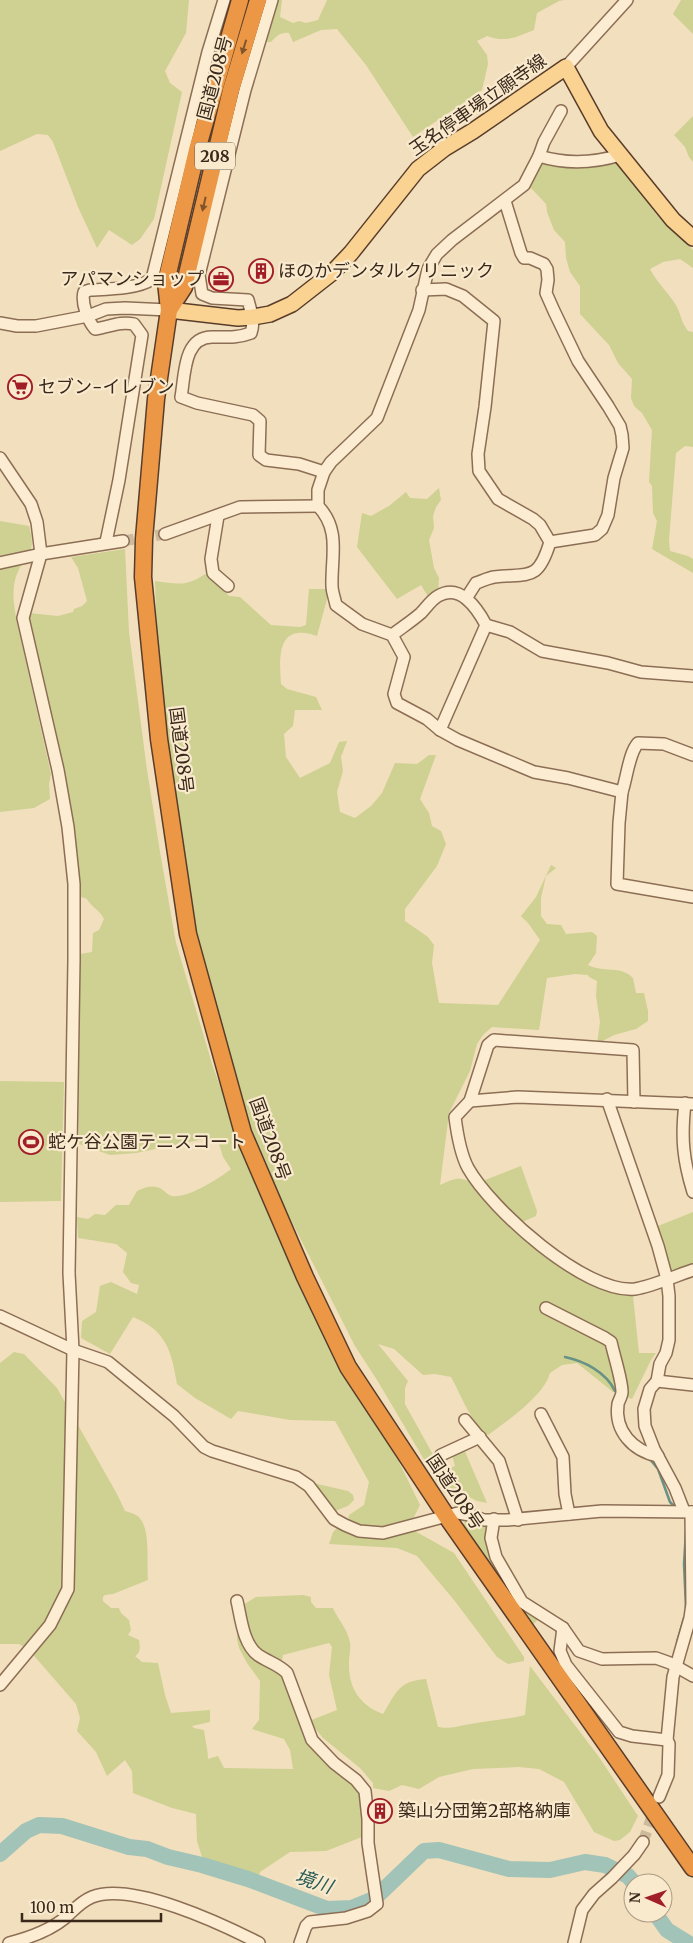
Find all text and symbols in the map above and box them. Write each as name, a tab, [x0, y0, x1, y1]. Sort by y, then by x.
street label: 国道208号	[192, 33, 237, 123]
one-way arrow	[239, 39, 247, 54]
street label: 玉名停車場立願寺線	[405, 49, 551, 160]
road number: 208	[195, 142, 235, 170]
one-way arrow	[200, 197, 208, 212]
building icon: ほのかデンタルクリニック	[248, 258, 274, 284]
place label: ほのかデンタルクリニック	[278, 259, 494, 282]
office icon: アパマンショップ	[208, 266, 234, 292]
place label: アパマンショップ	[60, 267, 204, 290]
supermarket icon: セブン-イレブン	[7, 374, 33, 400]
place label: セブン-イレブン	[38, 375, 174, 398]
street label: 国道208号	[165, 706, 198, 794]
street label: 国道208号	[245, 1094, 296, 1183]
sports icon: 蛇ケ谷公園テニスコート	[18, 1129, 44, 1155]
place label: 蛇ケ谷公園テニスコート	[48, 1130, 246, 1153]
street label: 国道208号	[422, 1449, 489, 1534]
building icon: 築山分団第2部格納庫	[367, 1798, 393, 1824]
place label: 築山分団第2部格納庫	[398, 1799, 571, 1822]
water label: 境川	[292, 1864, 338, 1899]
north arrow	[623, 1873, 673, 1923]
scale bar	[22, 1890, 161, 1922]
text: N	[626, 1892, 644, 1903]
text: 100 m	[30, 1898, 74, 1917]

